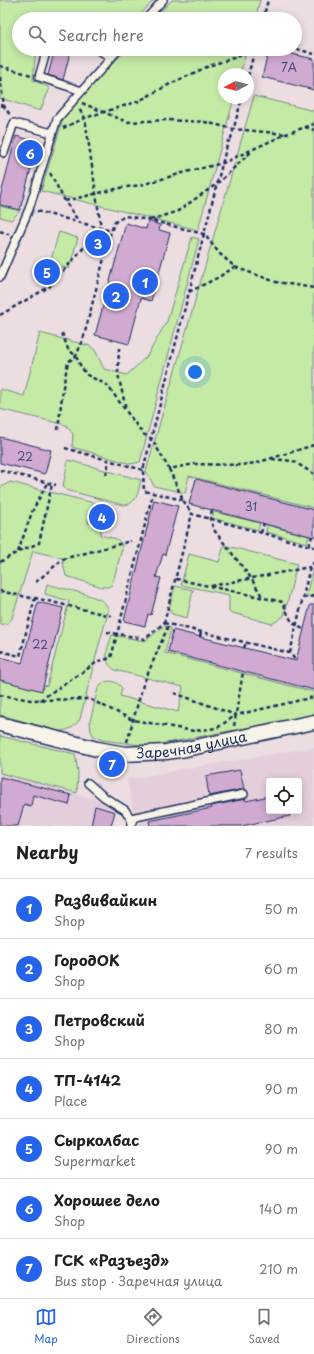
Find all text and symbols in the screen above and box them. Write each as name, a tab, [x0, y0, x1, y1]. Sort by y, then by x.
search box	[12, 12, 302, 56]
icon: search	[26, 23, 48, 45]
text: Search here	[58, 23, 144, 46]
house number: 7А	[281, 58, 297, 76]
north arrow	[218, 68, 254, 104]
pin: 6	[17, 138, 43, 168]
pin: 3	[85, 228, 111, 258]
pin: 5	[34, 257, 60, 287]
pin: 1	[132, 267, 158, 297]
pin: 2	[103, 281, 129, 311]
your location	[185, 362, 205, 382]
house number: 22	[17, 447, 33, 465]
house number: 31	[245, 497, 257, 515]
pin: 4	[89, 502, 115, 532]
house number: 22	[32, 635, 48, 653]
street label: Заречная улица	[136, 725, 249, 763]
pin: 7	[99, 749, 125, 779]
map controls	[266, 778, 302, 814]
button: locate	[266, 778, 302, 814]
text: Nearby	[16, 839, 78, 865]
text: 7 results	[245, 843, 298, 862]
text: Развивайкин	[54, 888, 157, 911]
text: 1	[26, 899, 32, 918]
text: 50 m	[264, 899, 298, 918]
text: Shop	[54, 911, 85, 930]
text: ГородОК	[54, 948, 119, 971]
text: 2	[24, 959, 34, 978]
text: 60 m	[264, 959, 298, 978]
text: Shop	[54, 971, 85, 990]
text: Петровский	[54, 1008, 145, 1031]
text: 3	[25, 1019, 33, 1038]
text: 80 m	[264, 1019, 298, 1038]
text: Shop	[54, 1031, 85, 1050]
text: ТП-4142	[54, 1068, 121, 1091]
text: 4	[25, 1079, 33, 1098]
text: 90 m	[265, 1079, 298, 1098]
text: Place	[54, 1091, 87, 1110]
text: Сырколбас	[54, 1128, 139, 1151]
text: 5	[25, 1139, 33, 1158]
text: 90 m	[265, 1139, 298, 1158]
text: Supermarket	[54, 1151, 136, 1170]
text: Хорошее дело	[54, 1188, 160, 1211]
text: 6	[24, 1199, 34, 1218]
text: 140 m	[259, 1199, 298, 1218]
text: Shop	[54, 1211, 85, 1230]
text: ГСК «Разъезд»	[54, 1248, 169, 1271]
text: 7	[25, 1259, 33, 1278]
text: 210 m	[259, 1259, 298, 1278]
text: Bus stop · Заречная улица	[54, 1271, 222, 1290]
tab: Map	[34, 1306, 58, 1347]
tab: Directions	[126, 1306, 180, 1347]
tab: Saved	[248, 1306, 280, 1347]

